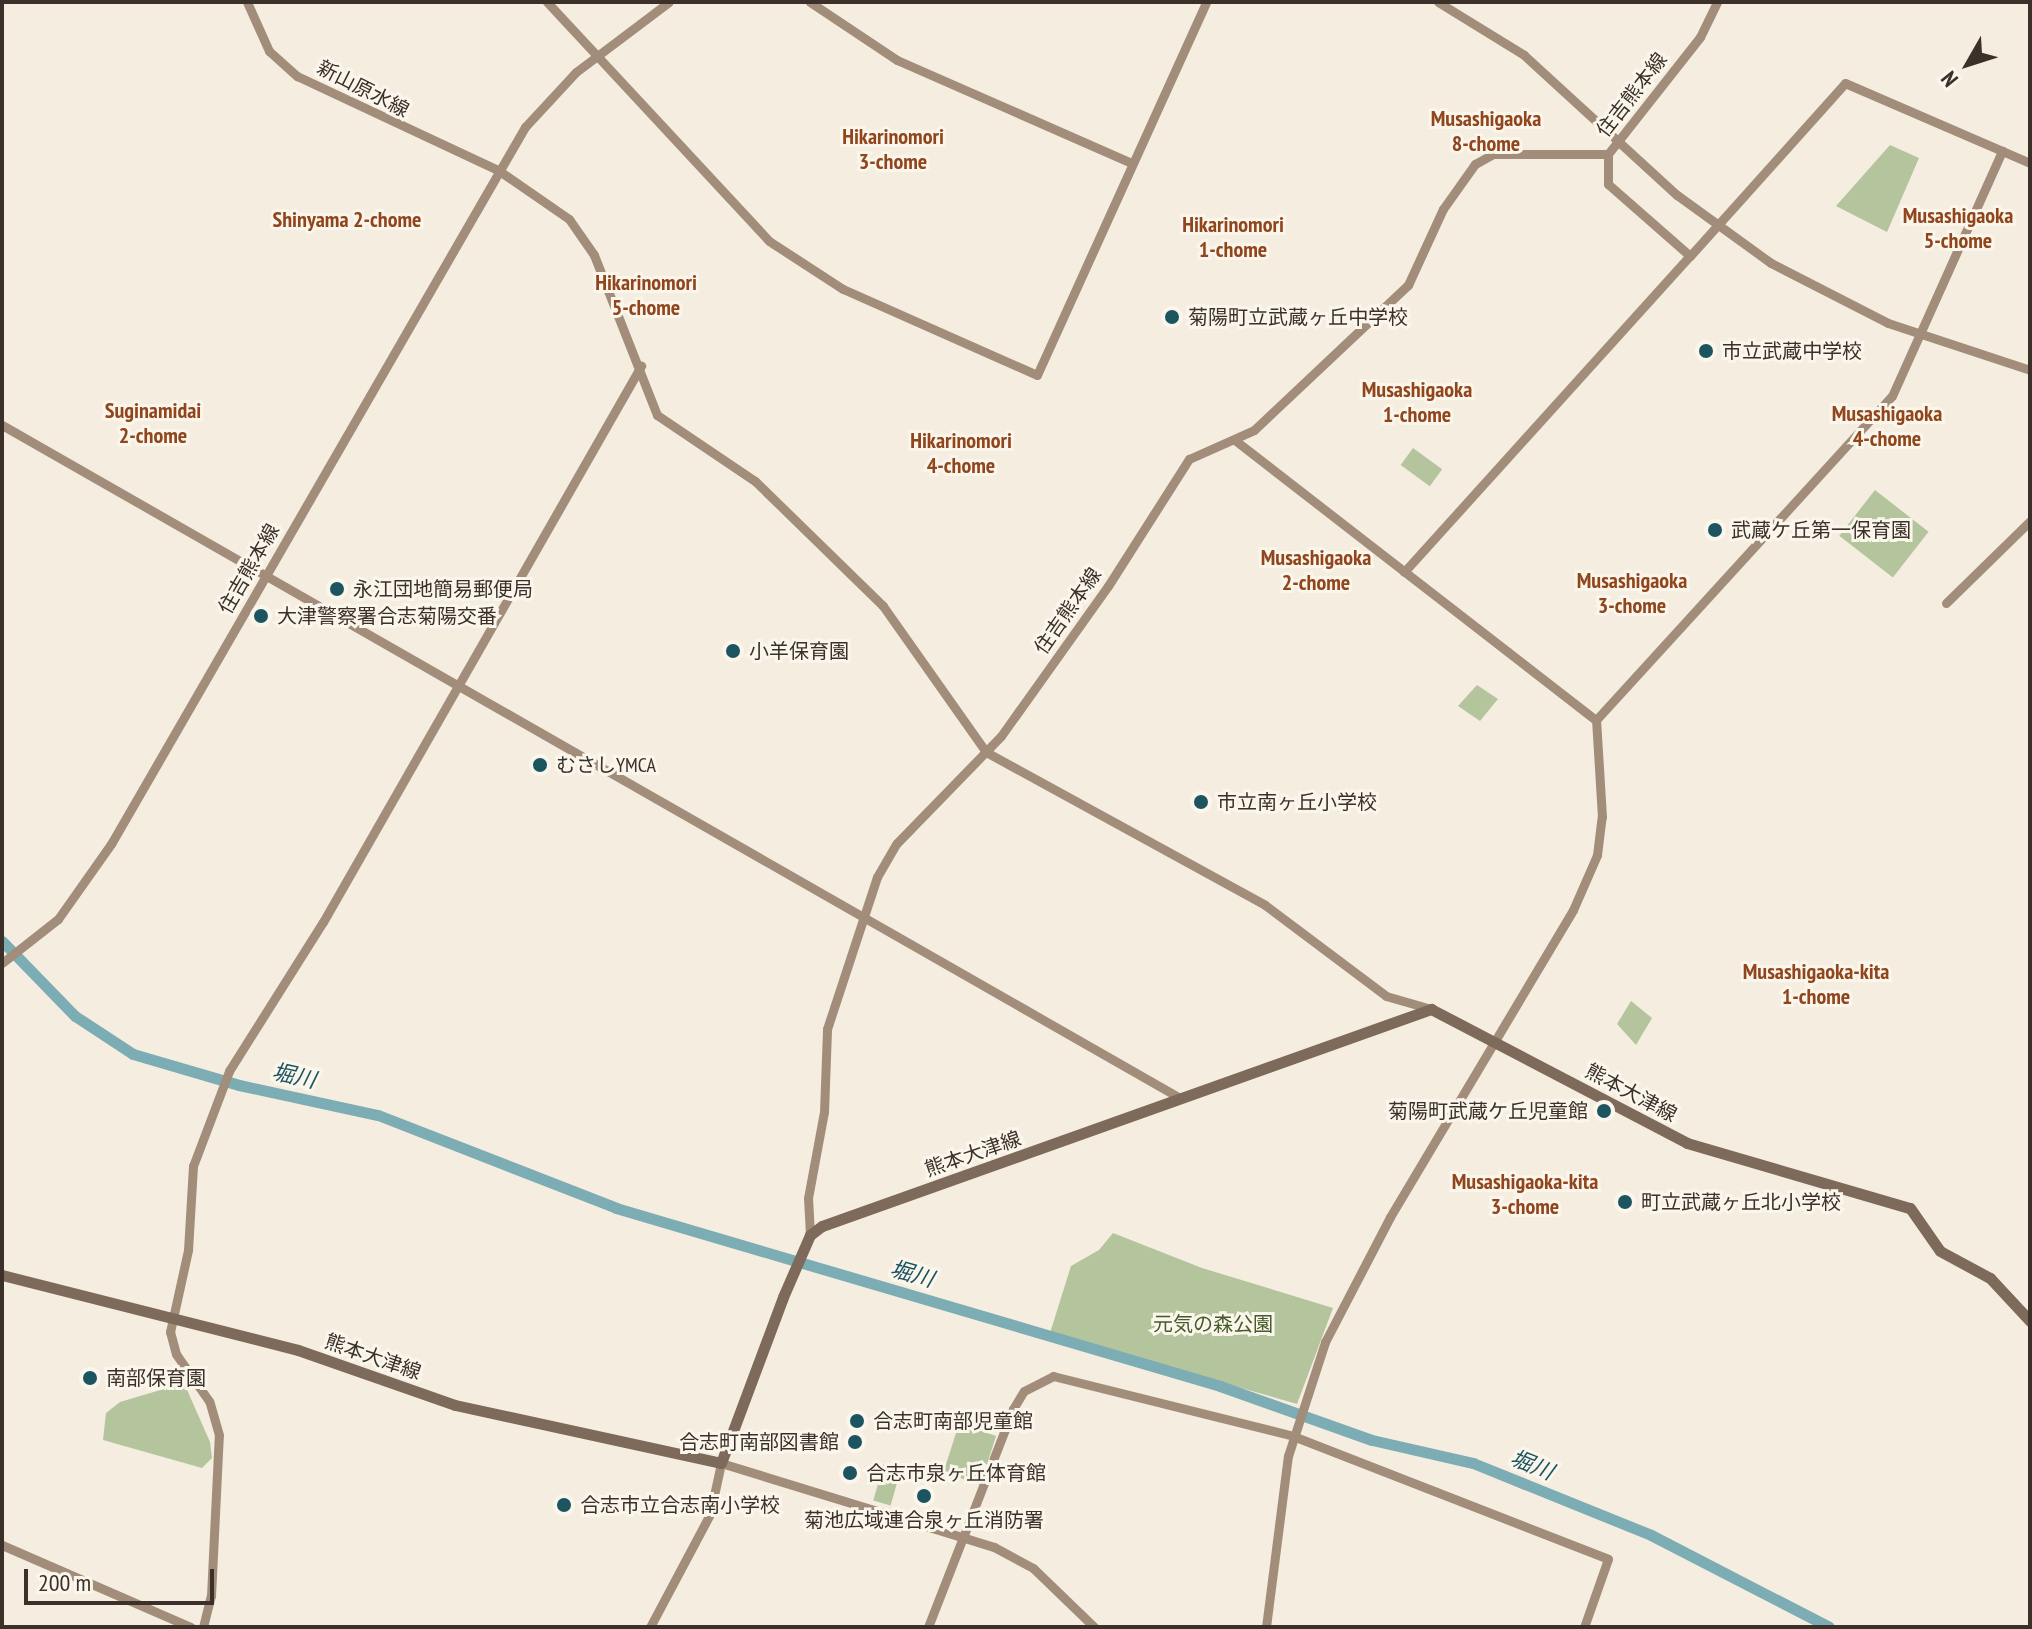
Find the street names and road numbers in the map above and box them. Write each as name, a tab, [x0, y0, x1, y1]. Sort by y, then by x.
street label: 住吉熊本線	[1592, 48, 1672, 142]
street label: 新山原水線	[313, 56, 413, 122]
street label: 住吉熊本線	[214, 520, 284, 618]
street label: 住吉熊本線	[1029, 563, 1107, 659]
street label: 熊本大津線	[1581, 1059, 1681, 1127]
street label: 熊本大津線	[922, 1126, 1024, 1182]
street label: 熊本大津線	[322, 1329, 424, 1385]

